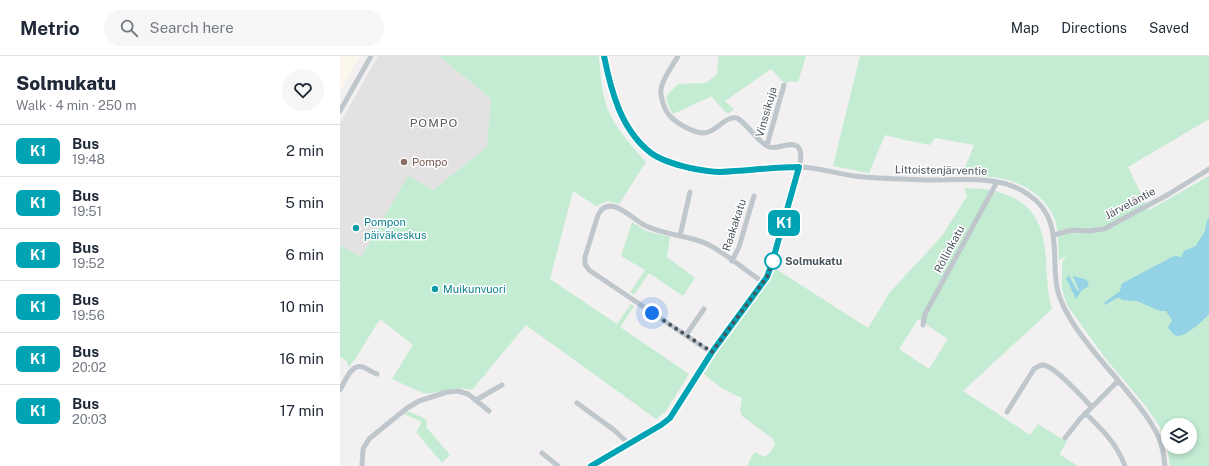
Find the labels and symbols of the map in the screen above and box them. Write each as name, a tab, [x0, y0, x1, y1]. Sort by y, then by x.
street label: Vinssikuja	[753, 85, 779, 139]
district label: POMPO	[410, 116, 458, 130]
place label: Pompo	[412, 156, 447, 168]
marker: Pompo	[399, 157, 409, 167]
street label: Littoistenjärventie	[895, 163, 987, 177]
street label: Järveläntie	[1103, 185, 1157, 221]
street label: Raakakatu	[720, 197, 748, 253]
line badge: K1	[766, 210, 802, 236]
place label: Pompon päiväkeskus	[364, 216, 427, 241]
marker: Pompon päiväkeskus	[351, 223, 361, 233]
street label: Röllinkatu	[932, 223, 966, 275]
marker: Solmukatu	[764, 252, 782, 270]
place label: Solmukatu	[785, 255, 842, 267]
place label: Muikunvuori	[443, 283, 506, 295]
marker: Muikunvuori	[430, 284, 440, 294]
your location	[642, 303, 662, 323]

